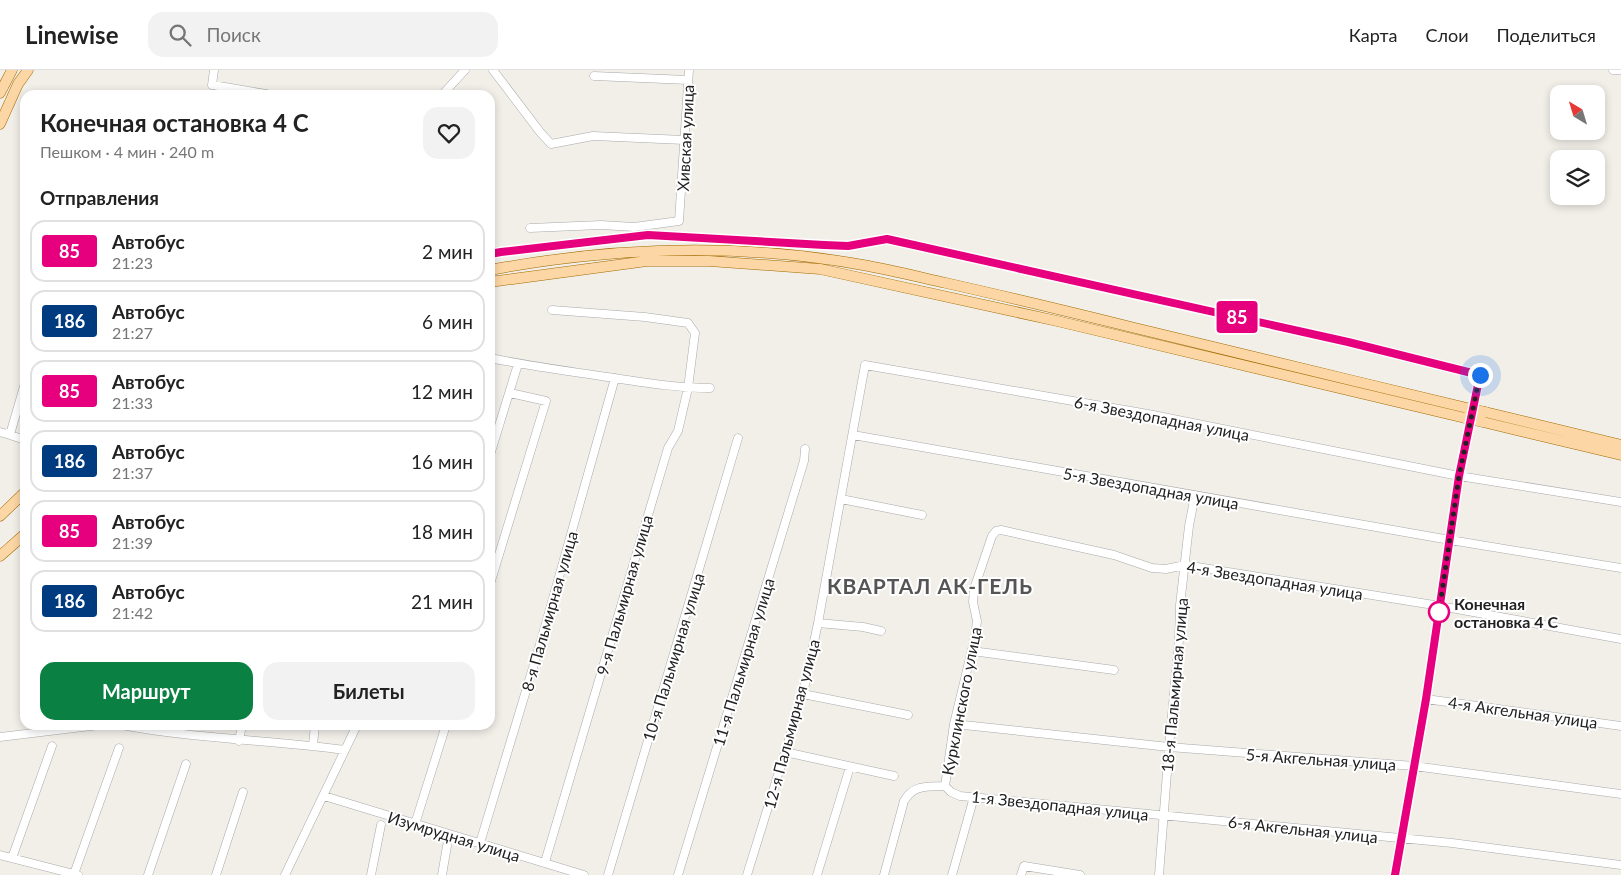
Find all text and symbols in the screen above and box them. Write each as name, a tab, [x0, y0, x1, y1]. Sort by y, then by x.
search box	[148, 12, 498, 57]
text: Linewise	[25, 20, 118, 49]
icon: search	[166, 21, 194, 49]
text: Поиск	[206, 23, 261, 46]
text: Карта	[1349, 24, 1397, 46]
text: Слои	[1425, 24, 1469, 46]
text: Поделиться	[1497, 24, 1596, 46]
street label: Хивская улица	[673, 84, 697, 192]
north arrow	[1550, 85, 1605, 140]
map controls	[1550, 85, 1605, 205]
button: heart	[423, 107, 475, 159]
text: Конечная остановка 4 С	[40, 108, 309, 137]
text: Пешком · 4 мин · 240 m	[40, 142, 214, 161]
button: layers	[1550, 150, 1605, 205]
text: Отправления	[40, 186, 159, 209]
text: Автобус	[112, 230, 185, 253]
text: 85	[59, 240, 80, 262]
text: 2 мин	[422, 240, 473, 263]
text: 21:23	[112, 253, 153, 272]
text: Автобус	[112, 300, 185, 323]
line badge: 85	[1214, 301, 1260, 333]
text: 85	[1227, 306, 1247, 328]
text: 186	[54, 310, 85, 332]
text: 6 мин	[422, 310, 473, 333]
text: 21:27	[112, 323, 153, 342]
your location	[1468, 363, 1493, 388]
text: Автобус	[112, 370, 185, 393]
text: 85	[59, 380, 80, 402]
text: 12 мин	[411, 380, 473, 403]
street label: 6-я Звездопадная улица	[1073, 392, 1251, 444]
text: 21:33	[112, 393, 153, 412]
text: Автобус	[112, 440, 185, 463]
text: 186	[54, 450, 85, 472]
text: 16 мин	[411, 450, 473, 473]
text: 21:37	[112, 463, 153, 482]
street label: 5-я Звездопадная улица	[1062, 463, 1240, 513]
text: Автобус	[112, 510, 185, 533]
street label: 9-я Пальмирная улица	[592, 513, 656, 677]
text: 85	[59, 520, 80, 542]
text: 18 мин	[411, 520, 473, 543]
street label: 8-я Пальмирная улица	[517, 529, 581, 693]
text: 21:39	[112, 533, 153, 552]
street label: 4-я Звездопадная улица	[1186, 557, 1364, 603]
street label: 10-я Пальмирная улица	[638, 570, 708, 744]
district label: КВАРТАЛ АК-ГЕЛЬ	[827, 573, 1033, 598]
street label: 11-я Пальмирная улица	[708, 575, 778, 749]
text: Автобус	[112, 580, 185, 603]
text: 186	[54, 590, 85, 612]
text: 21 мин	[411, 590, 473, 613]
place label: Конечная остановка 4 С	[1454, 594, 1558, 631]
street label: 18-я Пальмирная улица	[1157, 597, 1191, 773]
marker: Конечная остановка 4 С	[1428, 601, 1450, 623]
text: 21:42	[112, 603, 153, 622]
street label: Курклинского улица	[937, 625, 985, 777]
street label: 12-я Пальмирная улица	[759, 637, 823, 811]
button: Маршрут	[40, 662, 253, 720]
button: Билеты	[263, 662, 475, 720]
street label: 4-я Акгельная улица	[1447, 692, 1599, 732]
street label: 5-я Акгельная улица	[1245, 744, 1397, 774]
street label: 1-я Звездопадная улица	[970, 786, 1150, 824]
street label: Изумрудная улица	[386, 807, 522, 865]
street label: 6-я Акгельная улица	[1227, 812, 1379, 846]

